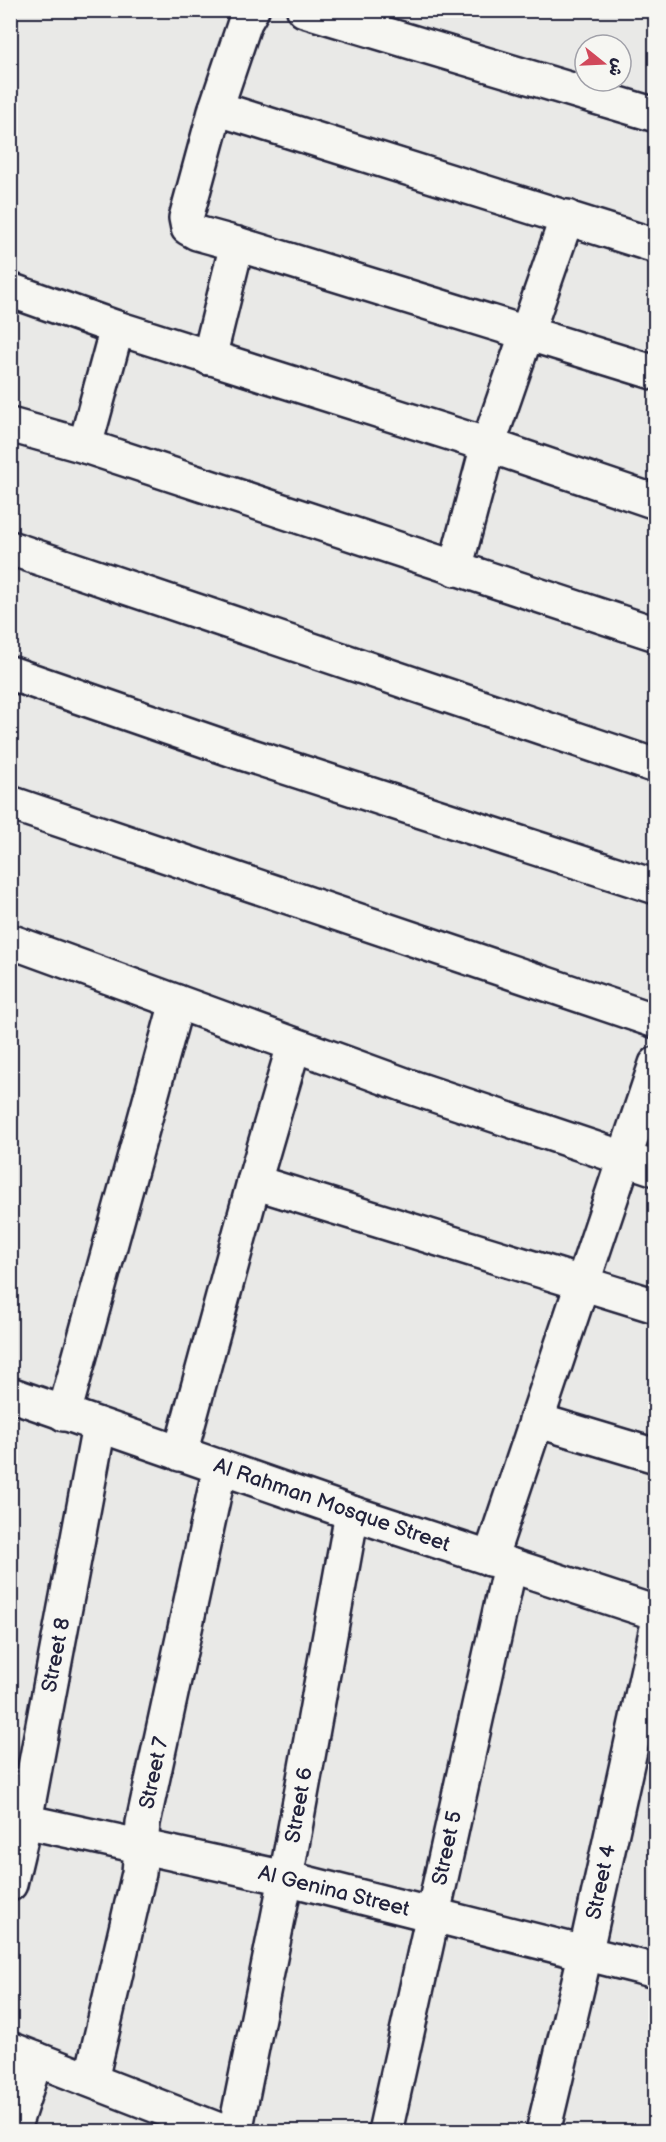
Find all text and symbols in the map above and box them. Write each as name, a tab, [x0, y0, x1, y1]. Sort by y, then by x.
north arrow	[573, 33, 633, 93]
text: ش	[604, 56, 628, 78]
street label: Al Rahman Mosque Street	[211, 1453, 454, 1557]
street label: Street 8	[37, 1616, 75, 1694]
street label: Street 7	[134, 1734, 174, 1811]
street label: Street 6	[280, 1765, 318, 1845]
street label: Street 5	[427, 1809, 467, 1887]
street label: Street 4	[581, 1842, 621, 1922]
street label: Al Genina Street	[256, 1860, 413, 1922]

